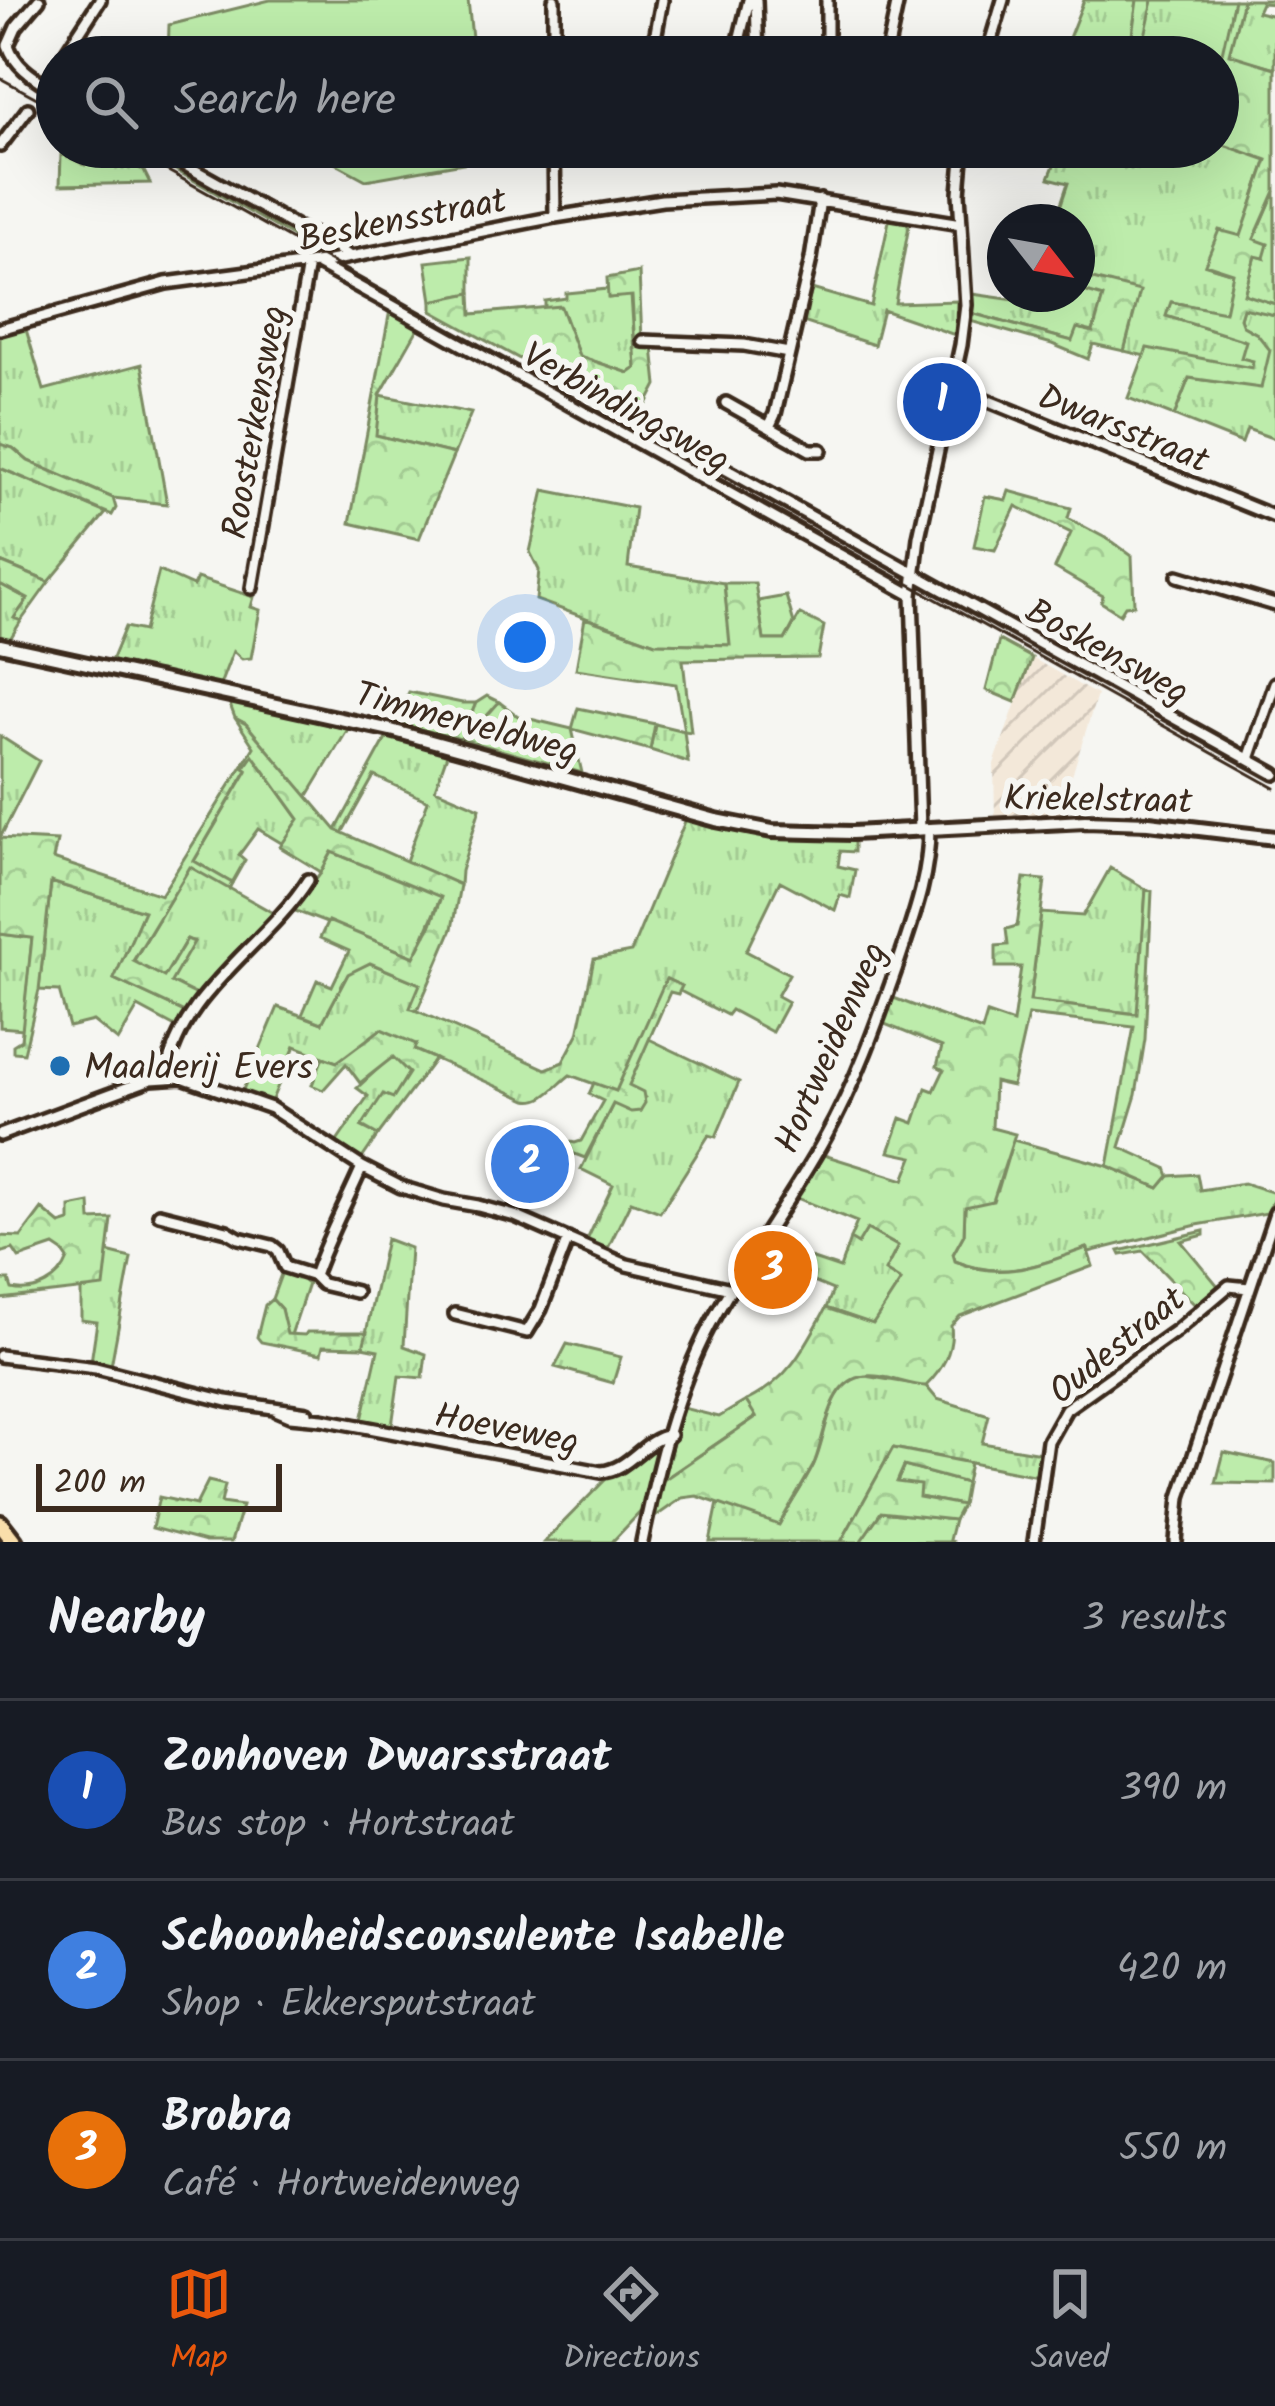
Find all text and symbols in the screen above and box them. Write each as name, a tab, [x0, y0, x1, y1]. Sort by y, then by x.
search box	[36, 36, 1239, 168]
text: Search here	[174, 66, 396, 138]
icon: search	[78, 69, 144, 135]
street label: Beskensstraat	[294, 173, 513, 270]
north arrow	[987, 204, 1095, 312]
street label: Roosterkensweg	[208, 301, 305, 544]
street label: Verbindingsweg	[511, 328, 740, 490]
pin: 1	[903, 357, 981, 447]
street label: Dwarsstraat	[1028, 370, 1218, 491]
street label: Boskensweg	[1014, 585, 1199, 722]
your location	[495, 612, 555, 672]
street label: Timmerveldweg	[348, 667, 584, 782]
street label: Kriekelstraat	[1003, 771, 1194, 832]
street label: Hortweidenweg	[760, 934, 904, 1163]
place label: Maalderij Evers	[84, 1041, 313, 1098]
marker: Maalderij Evers	[47, 1053, 73, 1079]
pin: 2	[491, 1119, 569, 1209]
pin: 3	[734, 1225, 812, 1315]
street label: Oudestraat	[1037, 1273, 1200, 1420]
street label: Hoeveweg	[429, 1389, 583, 1472]
scale bar	[36, 1458, 282, 1511]
text: 200 m	[54, 1458, 146, 1511]
text: Nearby	[48, 1580, 205, 1661]
text: 3 results	[1082, 1589, 1227, 1651]
text: Zonhoven Dwarsstraat	[162, 1723, 612, 1795]
text: 1	[81, 1759, 93, 1821]
text: 390 m	[1120, 1759, 1227, 1821]
text: Bus stop · Hortstraat	[162, 1795, 514, 1857]
text: Schoonheidsconsulente Isabelle	[162, 1903, 784, 1975]
text: 2	[76, 1939, 98, 2001]
text: 420 m	[1117, 1939, 1227, 2001]
text: Shop · Ekkersputstraat	[162, 1975, 536, 2037]
text: Brobra	[162, 2083, 292, 2155]
text: 3	[76, 2119, 98, 2181]
text: 550 m	[1119, 2119, 1227, 2181]
text: Café · Hortweidenweg	[162, 2155, 521, 2217]
tab: Map	[166, 2261, 232, 2386]
tab: Directions	[563, 2261, 700, 2386]
tab: Saved	[1031, 2261, 1109, 2386]

